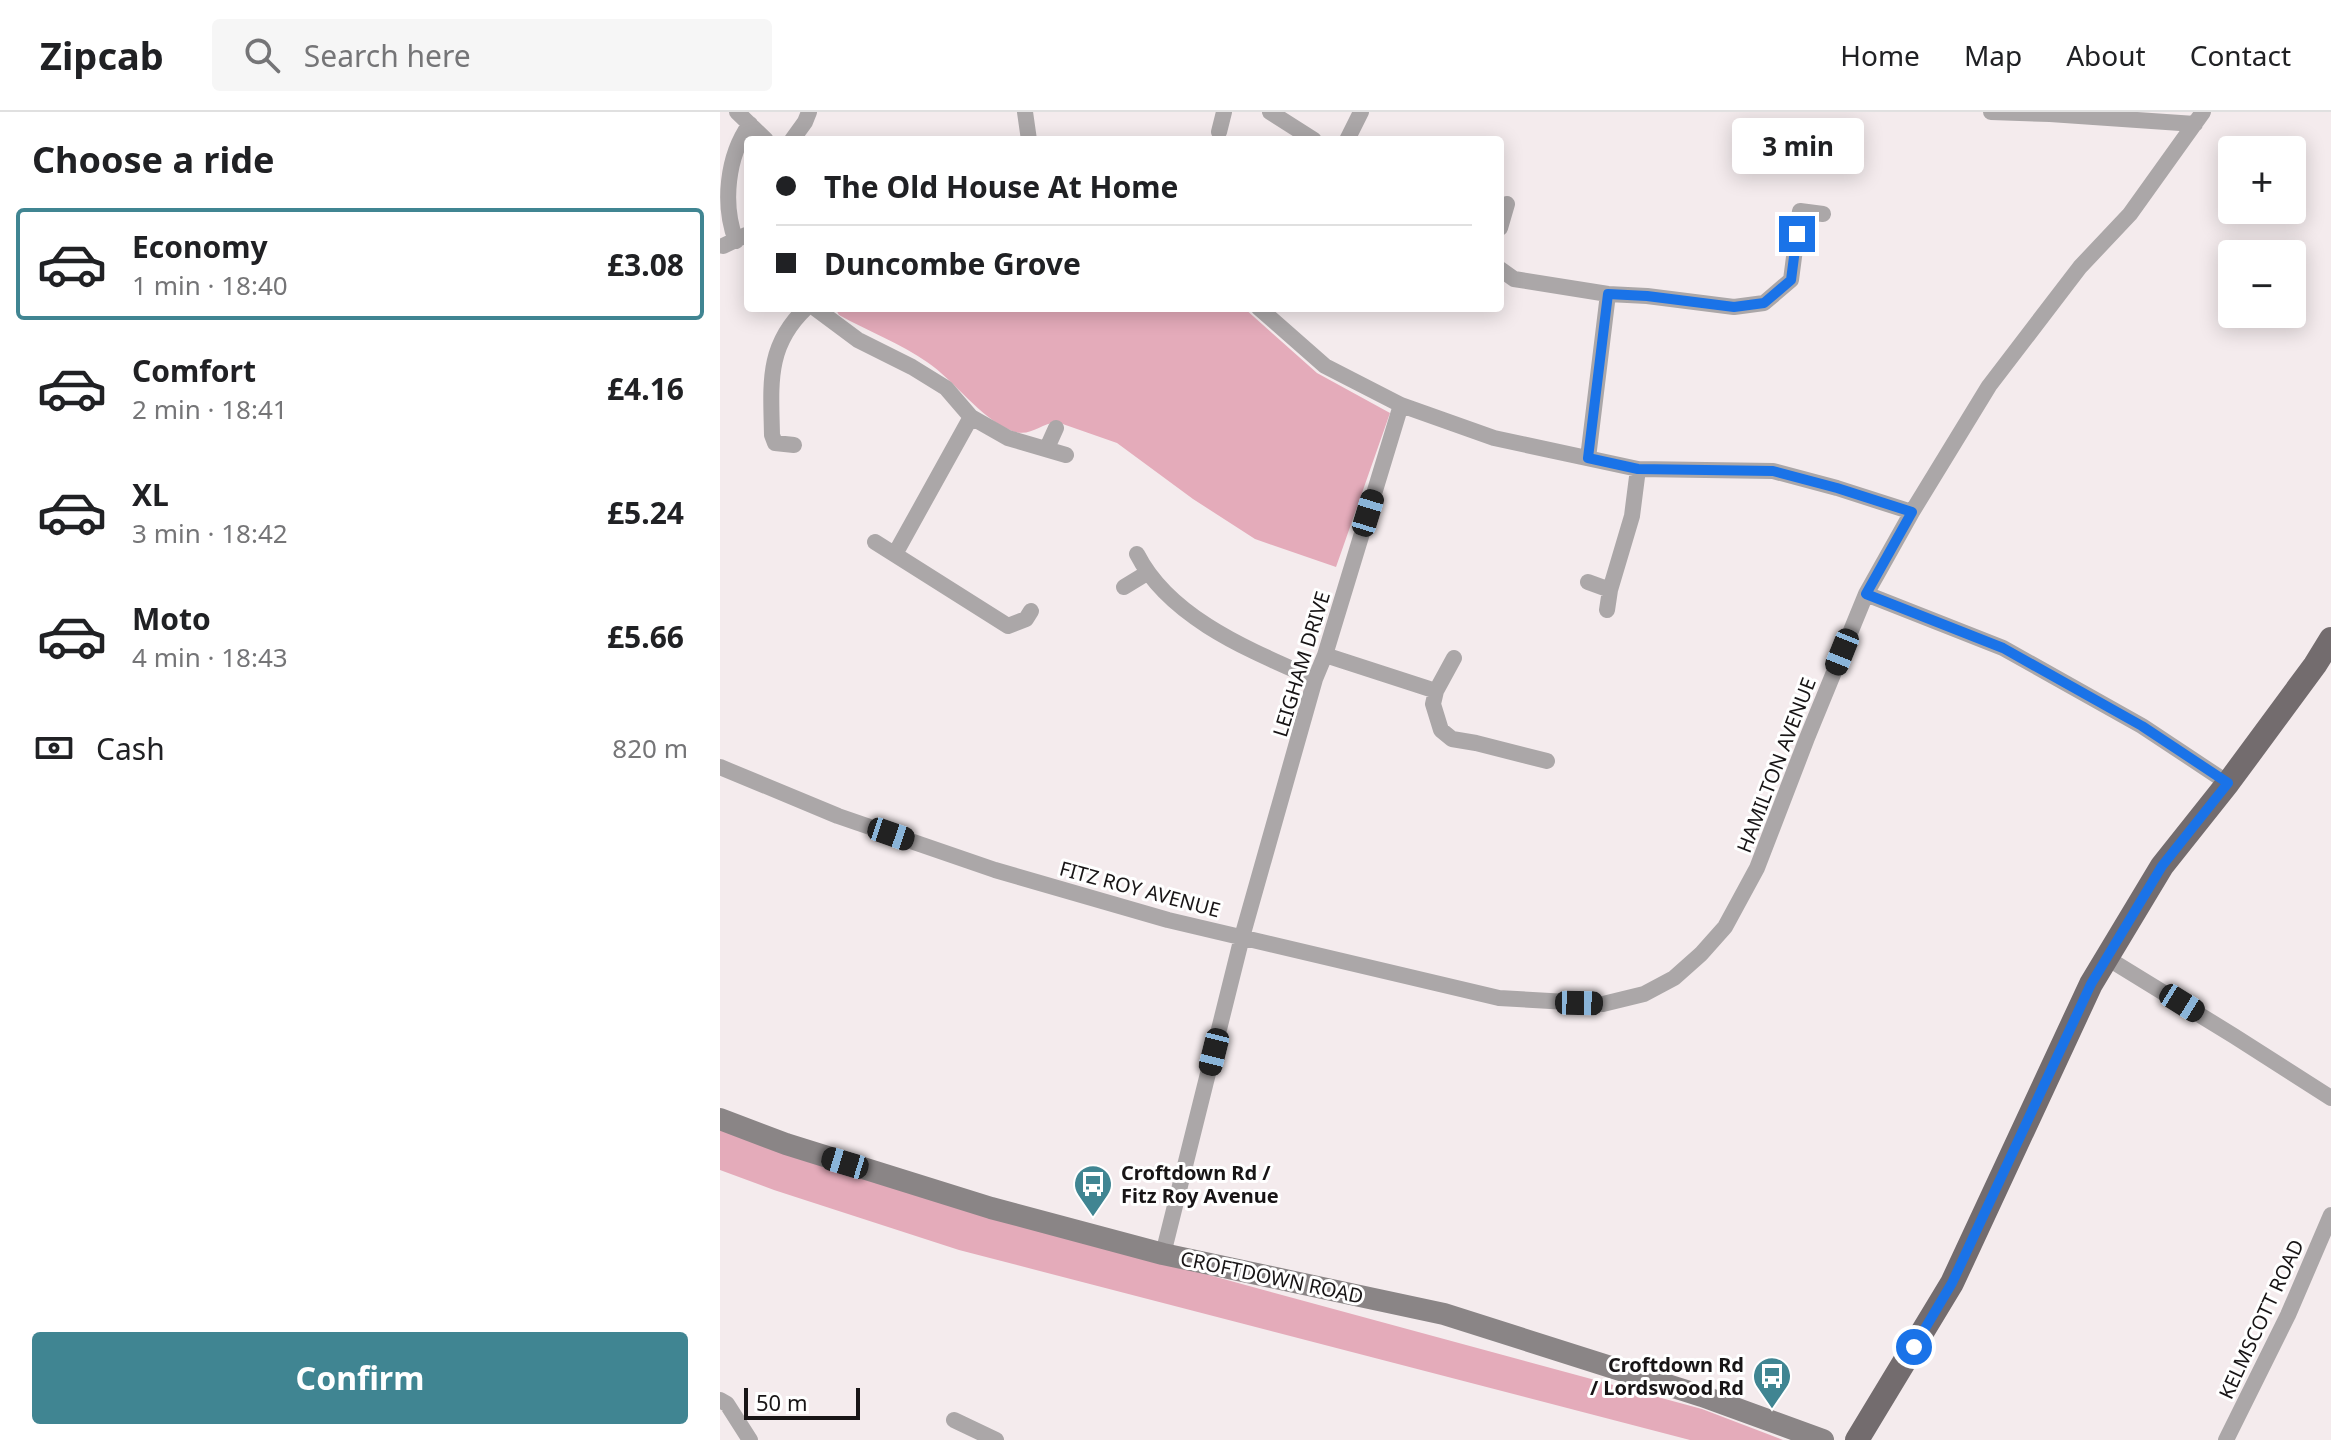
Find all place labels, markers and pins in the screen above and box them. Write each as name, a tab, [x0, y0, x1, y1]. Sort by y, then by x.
place label: Croftdown Rd / Fitz Roy Avenue	[1121, 1159, 1279, 1209]
bus stop icon: Croftdown Rd / Fitz Roy Avenue	[1072, 1163, 1114, 1218]
place label: Croftdown Rd / Lordswood Rd	[1590, 1351, 1744, 1401]
bus stop icon: Croftdown Rd / Lordswood Rd	[1751, 1355, 1793, 1410]

